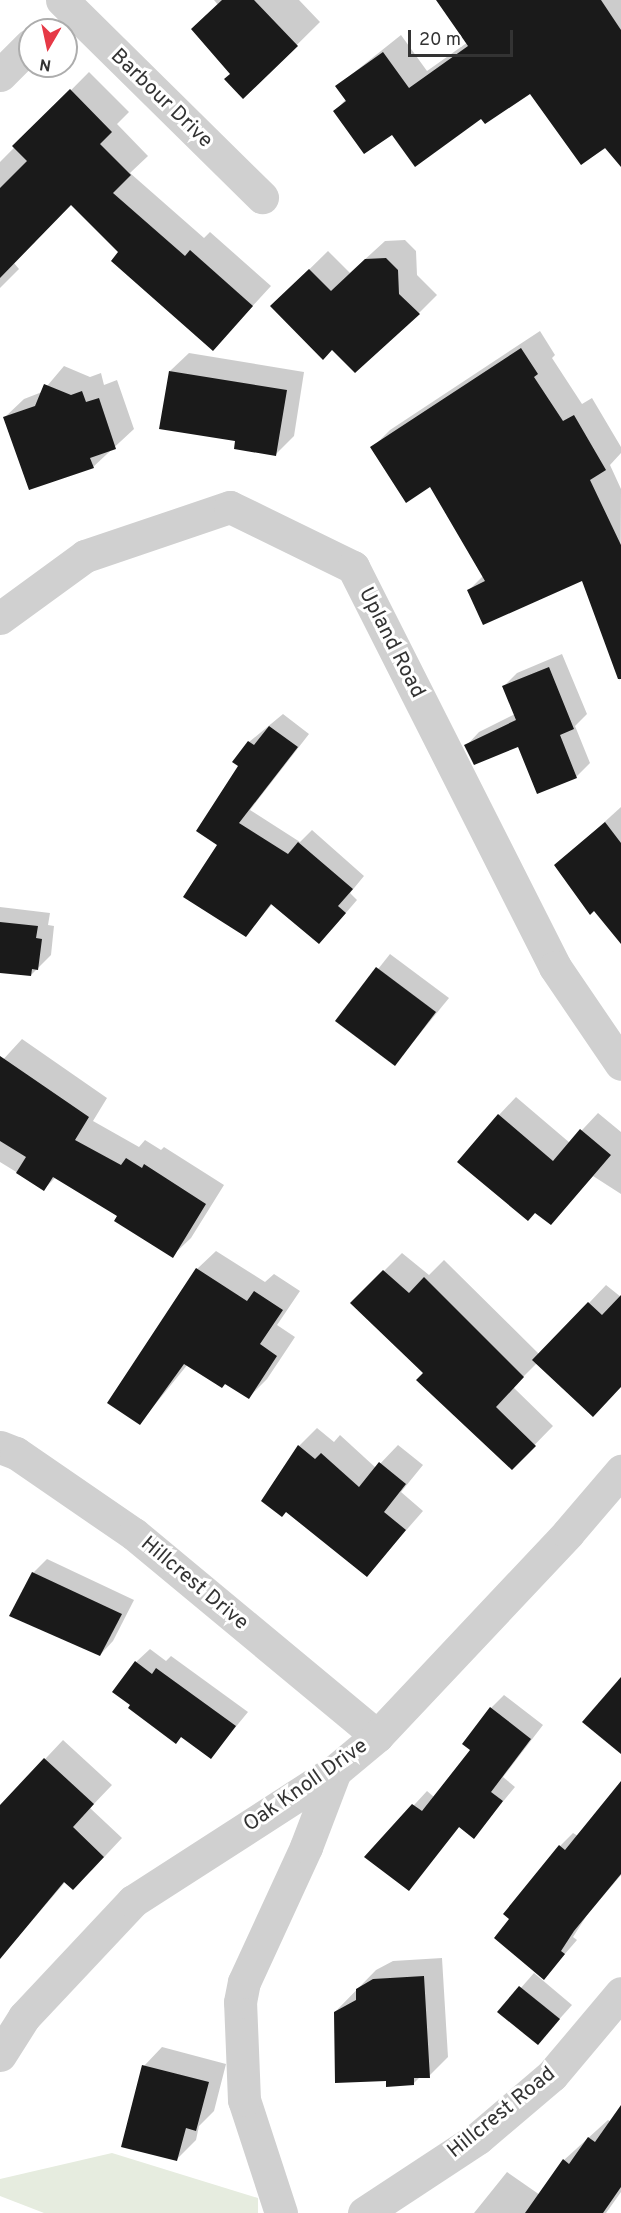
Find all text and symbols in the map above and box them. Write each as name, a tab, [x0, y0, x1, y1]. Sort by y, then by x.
north arrow	[18, 18, 78, 78]
scale bar	[411, 18, 516, 56]
text: 20 m	[419, 29, 461, 52]
street label: Barbour Drive	[105, 44, 217, 154]
text: N	[38, 53, 53, 75]
street label: Upland Road	[352, 584, 430, 702]
street label: Hillcrest Drive	[135, 1532, 253, 1636]
street label: Oak Knoll Drive	[239, 1734, 373, 1838]
street label: Hillcrest Road	[443, 2062, 561, 2164]

